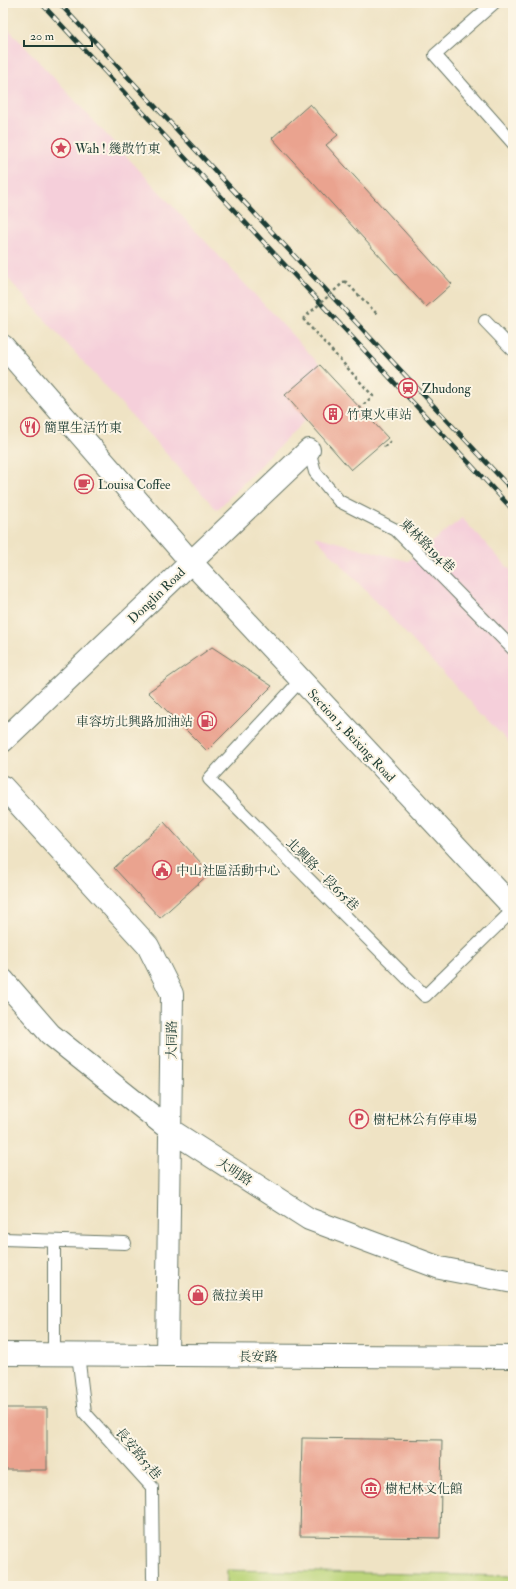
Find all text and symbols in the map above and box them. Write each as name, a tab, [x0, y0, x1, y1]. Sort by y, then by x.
scale bar	[24, 22, 92, 48]
text: 20 m	[30, 29, 55, 44]
place icon: Wah ! 幾散竹東	[50, 137, 72, 159]
place label: Wah ! 幾散竹東	[74, 141, 160, 157]
station icon: Zhudong	[397, 377, 419, 399]
place label: Zhudong	[422, 381, 472, 397]
building icon: 竹東火車站	[322, 403, 344, 425]
place label: 竹東火車站	[347, 407, 412, 423]
restaurant icon: 簡單生活竹東	[19, 416, 41, 438]
place label: 簡單生活竹東	[44, 420, 122, 436]
cafe icon: Louisa Coffee	[73, 473, 95, 495]
place label: Louisa Coffee	[98, 477, 171, 493]
street label: 東林路194巷	[396, 516, 458, 576]
street label: Donglin Road	[125, 564, 189, 627]
street label: Section 1, Beixing Road	[304, 686, 399, 786]
fuel station icon: 車容坊北興路加油站	[196, 710, 218, 732]
place label: 車容坊北興路加油站	[76, 714, 193, 730]
street label: 北興路ㄧ段655巷	[283, 835, 362, 914]
public building icon: 中山社區活動中心	[151, 859, 173, 881]
place label: 中山社區活動中心	[176, 863, 280, 879]
street label: 大同路	[164, 1020, 180, 1060]
parking icon: 樹杞林公有停車場	[348, 1108, 370, 1130]
place label: 樹杞林公有停車場	[373, 1112, 477, 1128]
street label: 大明路	[214, 1155, 255, 1189]
shop icon: 薇拉美甲	[187, 1284, 209, 1306]
place label: 薇拉美甲	[212, 1288, 264, 1304]
street label: 長安路	[238, 1349, 278, 1365]
street label: 長安路53巷	[112, 1424, 165, 1483]
museum icon: 樹杞林文化館	[360, 1477, 382, 1499]
place label: 樹杞林文化館	[385, 1481, 463, 1497]

